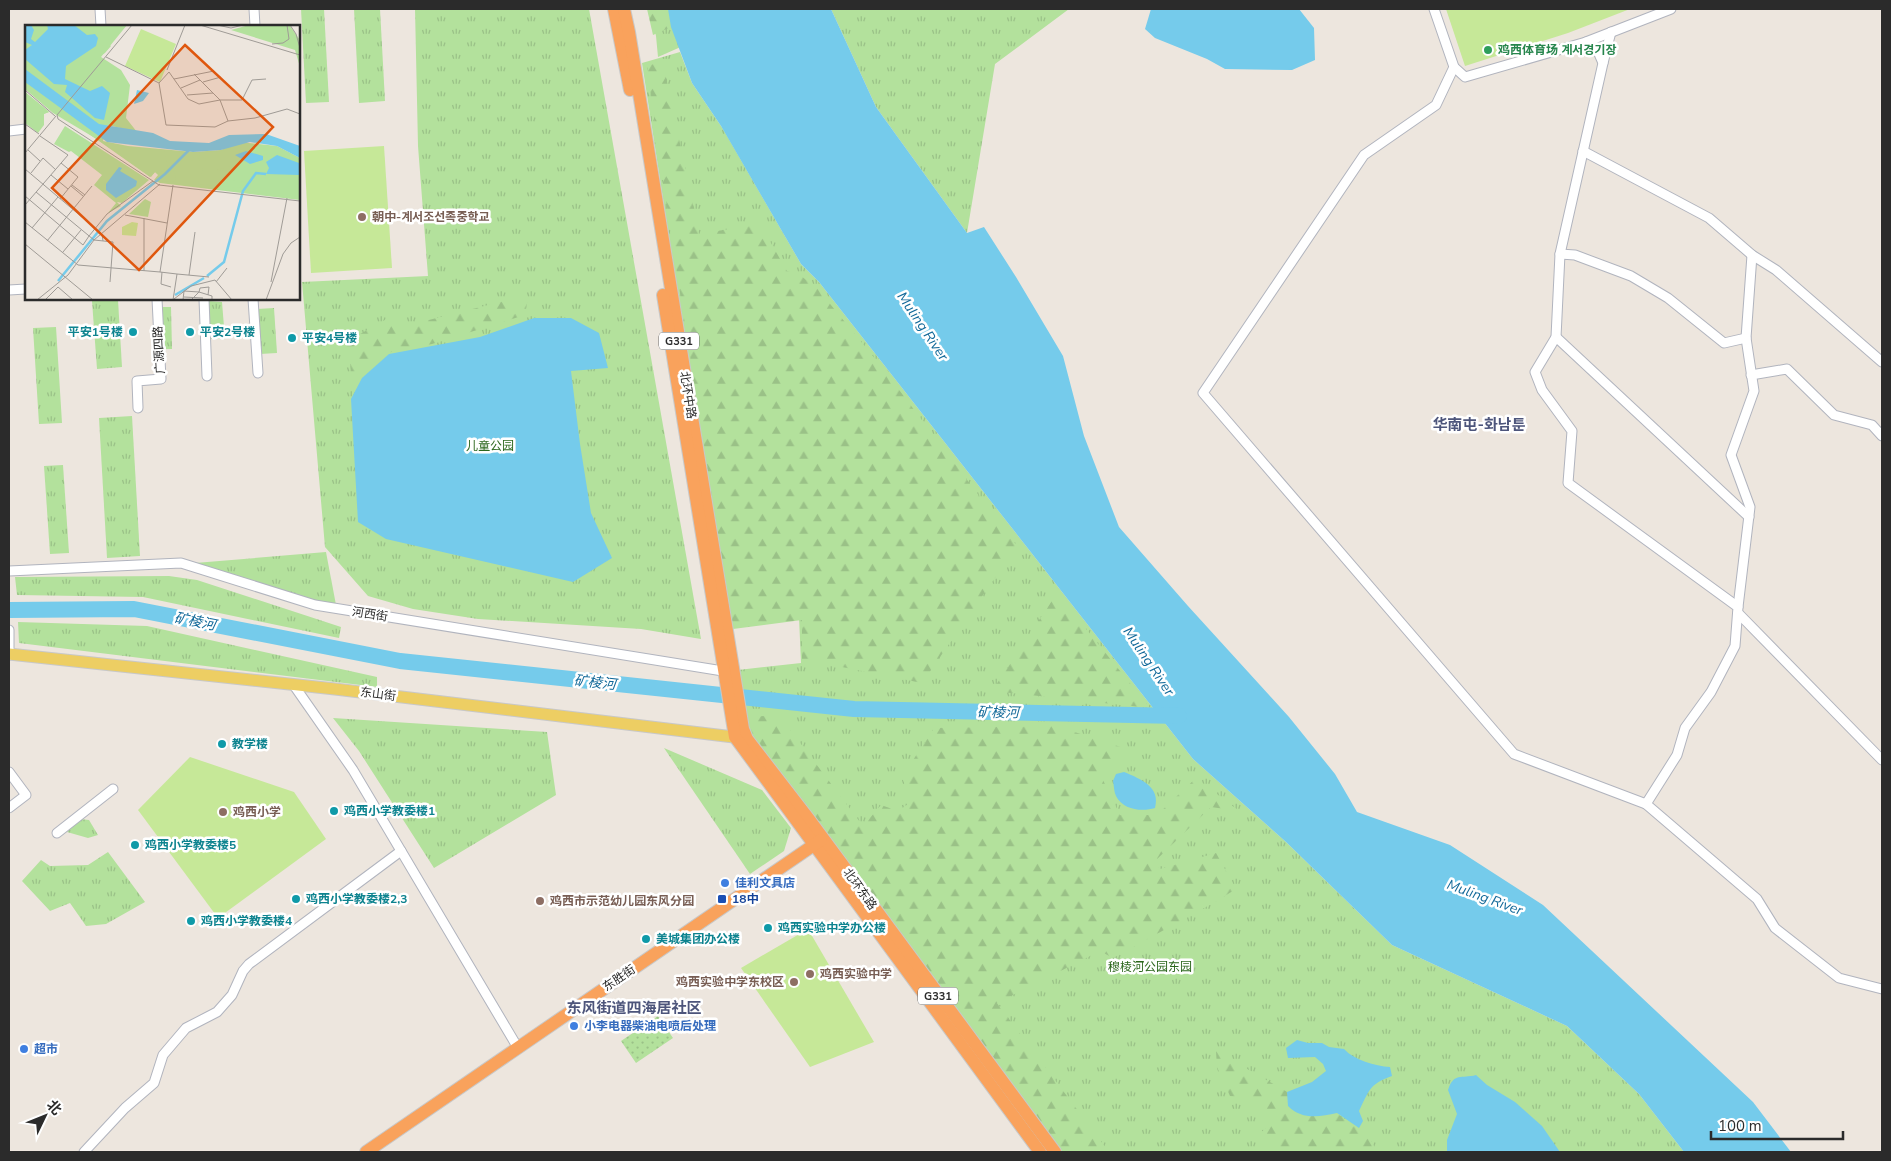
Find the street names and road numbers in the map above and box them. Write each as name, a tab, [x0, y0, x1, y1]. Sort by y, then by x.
street label: 广源四路	[150, 326, 168, 374]
road number: G331	[659, 332, 699, 350]
street label: 北环中路	[676, 370, 700, 420]
street label: 河西街	[351, 603, 389, 625]
street label: 东山街	[359, 684, 397, 704]
street label: 北环东路	[839, 865, 881, 913]
street label: 东胜街	[600, 961, 638, 995]
road number: G331	[918, 988, 958, 1004]

